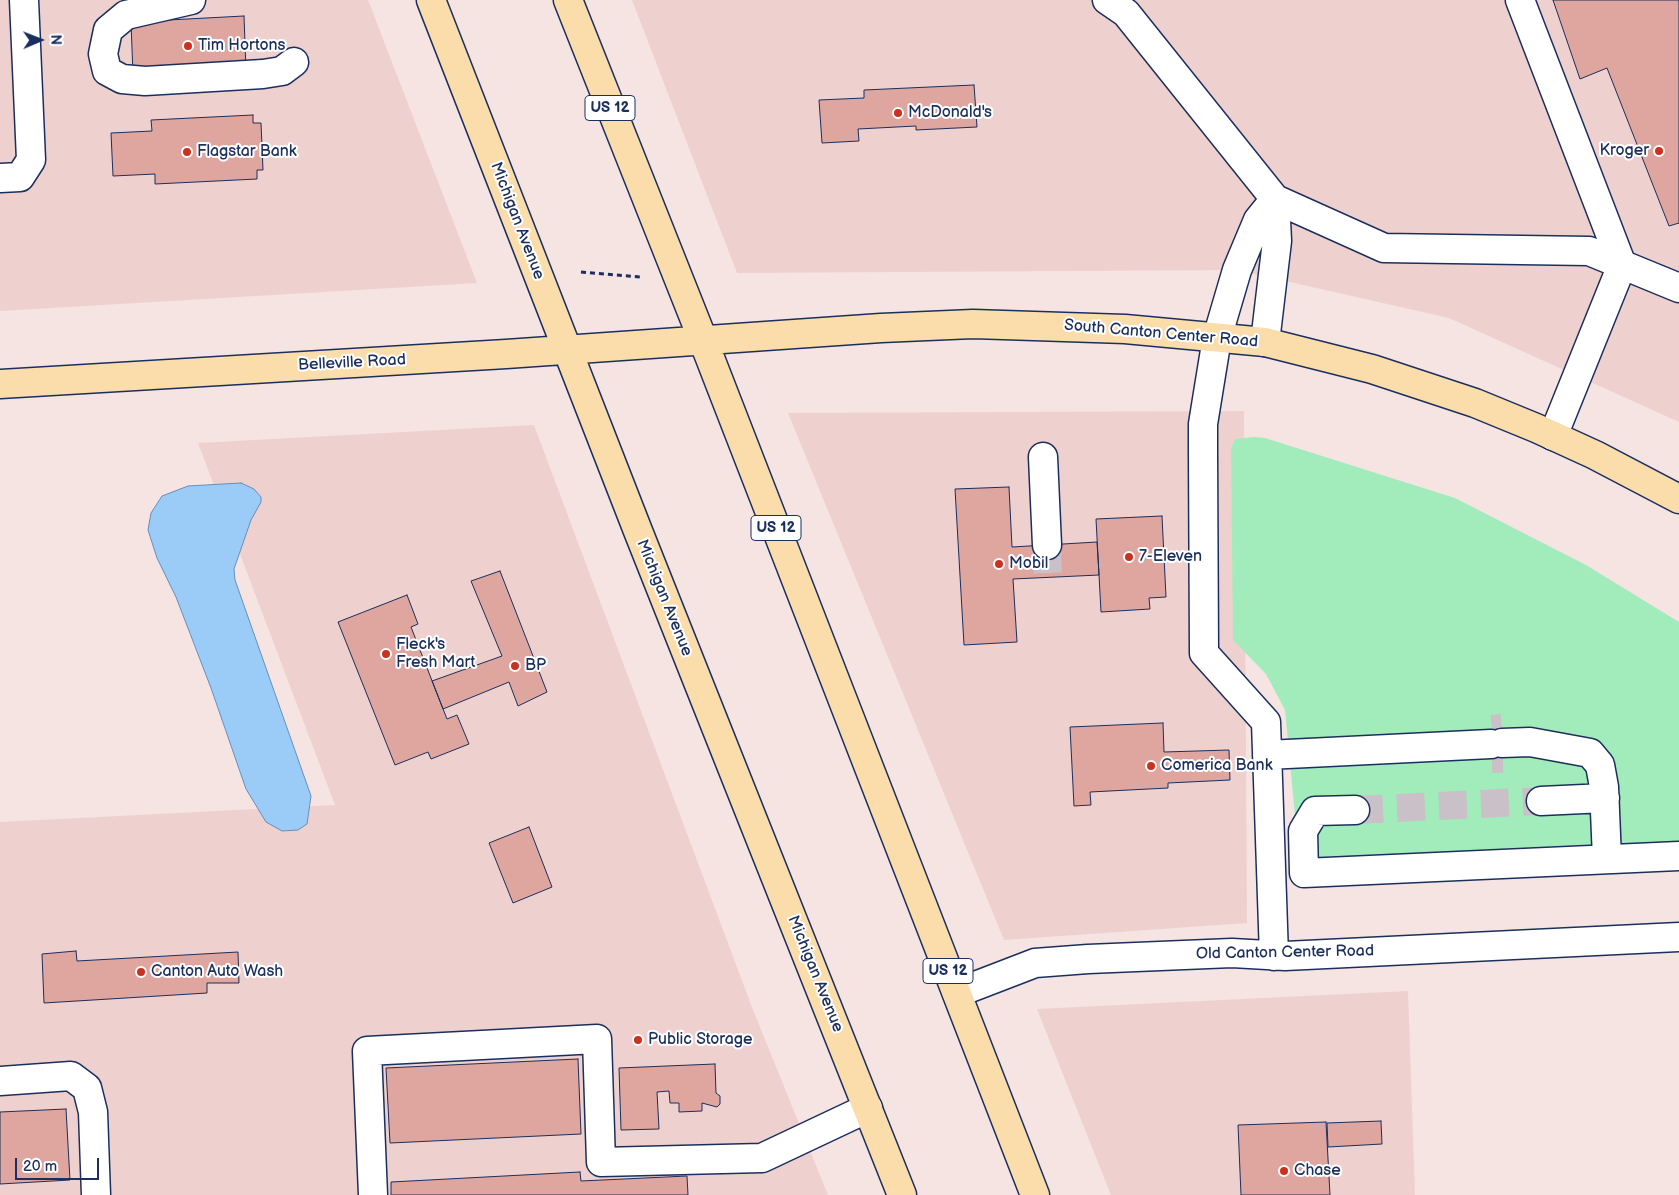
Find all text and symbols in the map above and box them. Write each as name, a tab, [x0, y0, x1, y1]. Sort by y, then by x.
north arrow	[15, 15, 65, 65]
text: N	[47, 34, 64, 45]
place label: Tim Hortons	[198, 36, 285, 56]
marker: Tim Hortons	[182, 40, 194, 52]
road number: US 12	[585, 96, 635, 120]
place label: McDonald's	[908, 103, 992, 123]
marker: McDonald's	[892, 107, 904, 119]
place label: Kroger	[1600, 141, 1649, 161]
place label: Flagstar Bank	[197, 142, 297, 162]
marker: Kroger	[1653, 145, 1665, 157]
marker: Flagstar Bank	[181, 146, 193, 158]
street label: Michigan Avenue	[486, 160, 548, 282]
street label: South Canton Center Road	[1063, 316, 1259, 352]
street label: Belleville Road	[298, 351, 406, 375]
road number: US 12	[751, 516, 801, 540]
street label: Michigan Avenue	[632, 537, 696, 659]
place label: 7-Eleven	[1139, 547, 1202, 567]
marker: 7-Eleven	[1123, 551, 1135, 563]
place label: Mobil	[1009, 554, 1048, 574]
marker: Mobil	[993, 558, 1005, 570]
place label: Fleck's Fresh Mart	[396, 635, 475, 673]
marker: Fleck's Fresh Mart	[380, 648, 392, 660]
place label: BP	[525, 656, 546, 676]
marker: BP	[509, 660, 521, 672]
place label: Comerica Bank	[1161, 756, 1272, 776]
marker: Comerica Bank	[1145, 760, 1157, 772]
street label: Michigan Avenue	[783, 913, 847, 1035]
street label: Old Canton Center Road	[1196, 942, 1374, 964]
road number: US 12	[923, 958, 973, 984]
place label: Canton Auto Wash	[151, 962, 283, 982]
marker: Canton Auto Wash	[135, 966, 147, 978]
place label: Public Storage	[648, 1030, 753, 1050]
marker: Public Storage	[632, 1034, 644, 1046]
scale bar	[18, 1148, 101, 1180]
text: 20 m	[23, 1157, 57, 1176]
place label: Chase	[1294, 1161, 1341, 1181]
marker: Chase	[1278, 1165, 1290, 1177]

